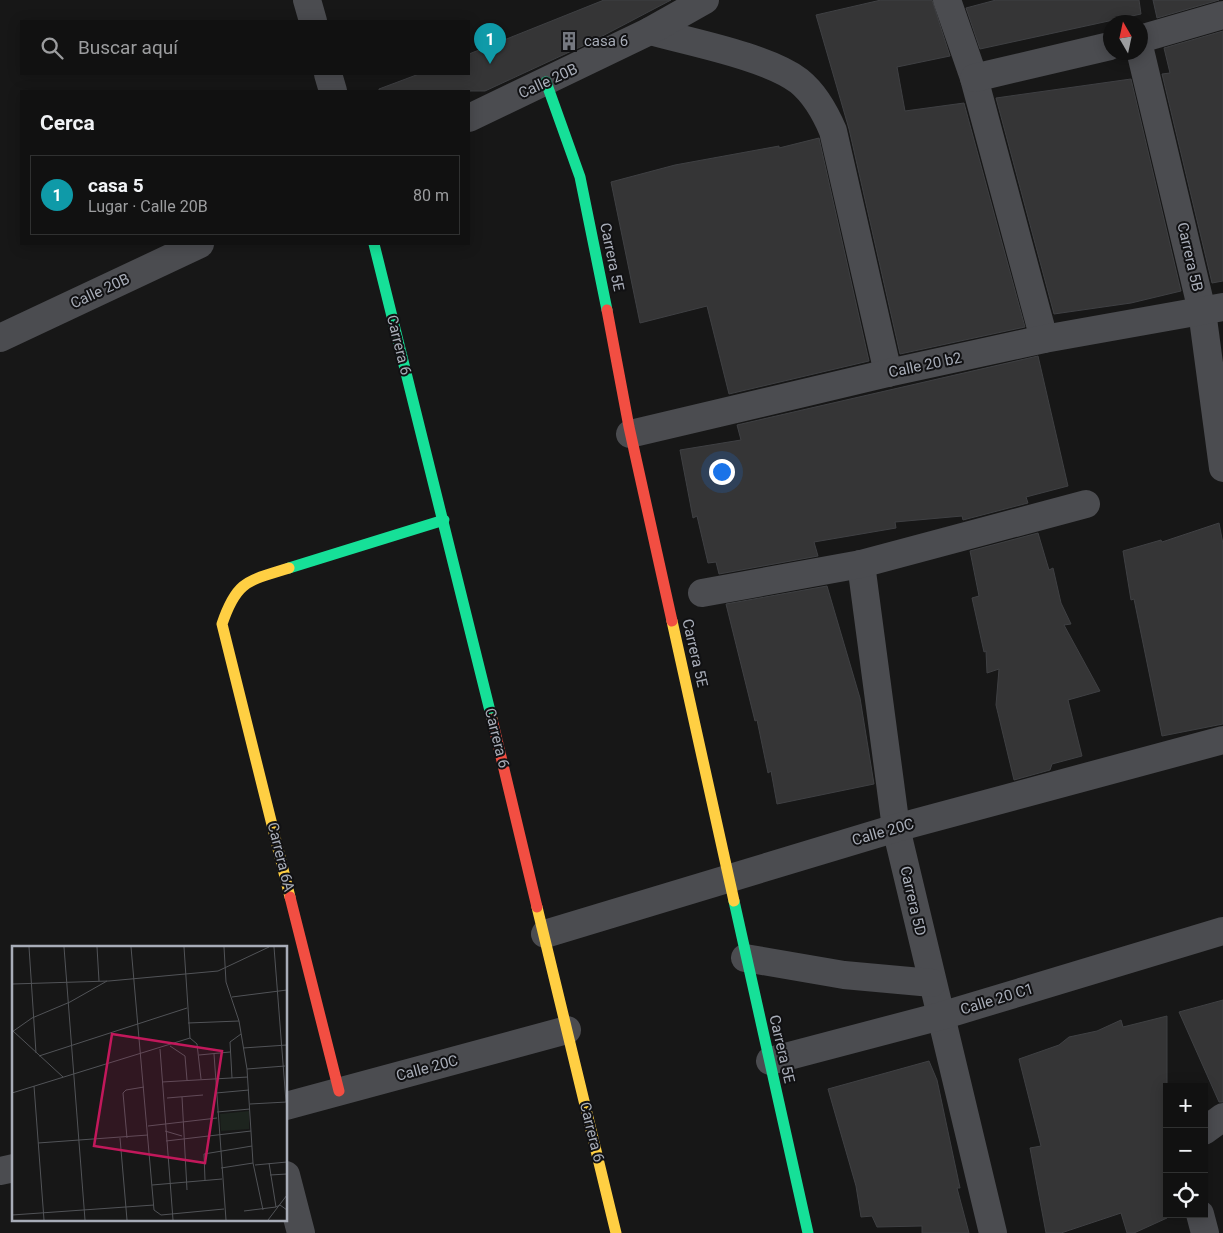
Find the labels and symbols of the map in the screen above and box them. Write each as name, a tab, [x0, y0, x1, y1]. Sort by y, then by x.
north arrow	[1103, 15, 1148, 60]
pin: 1	[474, 23, 506, 64]
building icon: casa 6	[558, 30, 580, 52]
place label: casa 6	[584, 32, 628, 50]
street label: Calle 20B	[516, 60, 580, 102]
street label: Carrera 5E	[596, 221, 628, 293]
street label: Carrera 5B	[1173, 221, 1207, 293]
street label: Calle 20B	[68, 270, 132, 312]
street label: Carrera 6	[383, 313, 415, 377]
street label: Calle 20 b2	[887, 348, 963, 382]
your location	[709, 459, 735, 485]
street label: Carrera 5E	[678, 617, 712, 689]
street label: Carrera 6	[481, 706, 513, 770]
street label: Calle 20C	[850, 815, 916, 849]
street label: Carrera 6A	[264, 820, 298, 894]
street label: Carrera 5D	[896, 864, 930, 938]
inset map	[12, 946, 288, 1220]
street label: Calle 20 C1	[958, 979, 1036, 1019]
street label: Carrera 5E	[765, 1013, 799, 1085]
street label: Calle 20C	[394, 1051, 460, 1085]
street label: Carrera 6	[576, 1100, 608, 1164]

